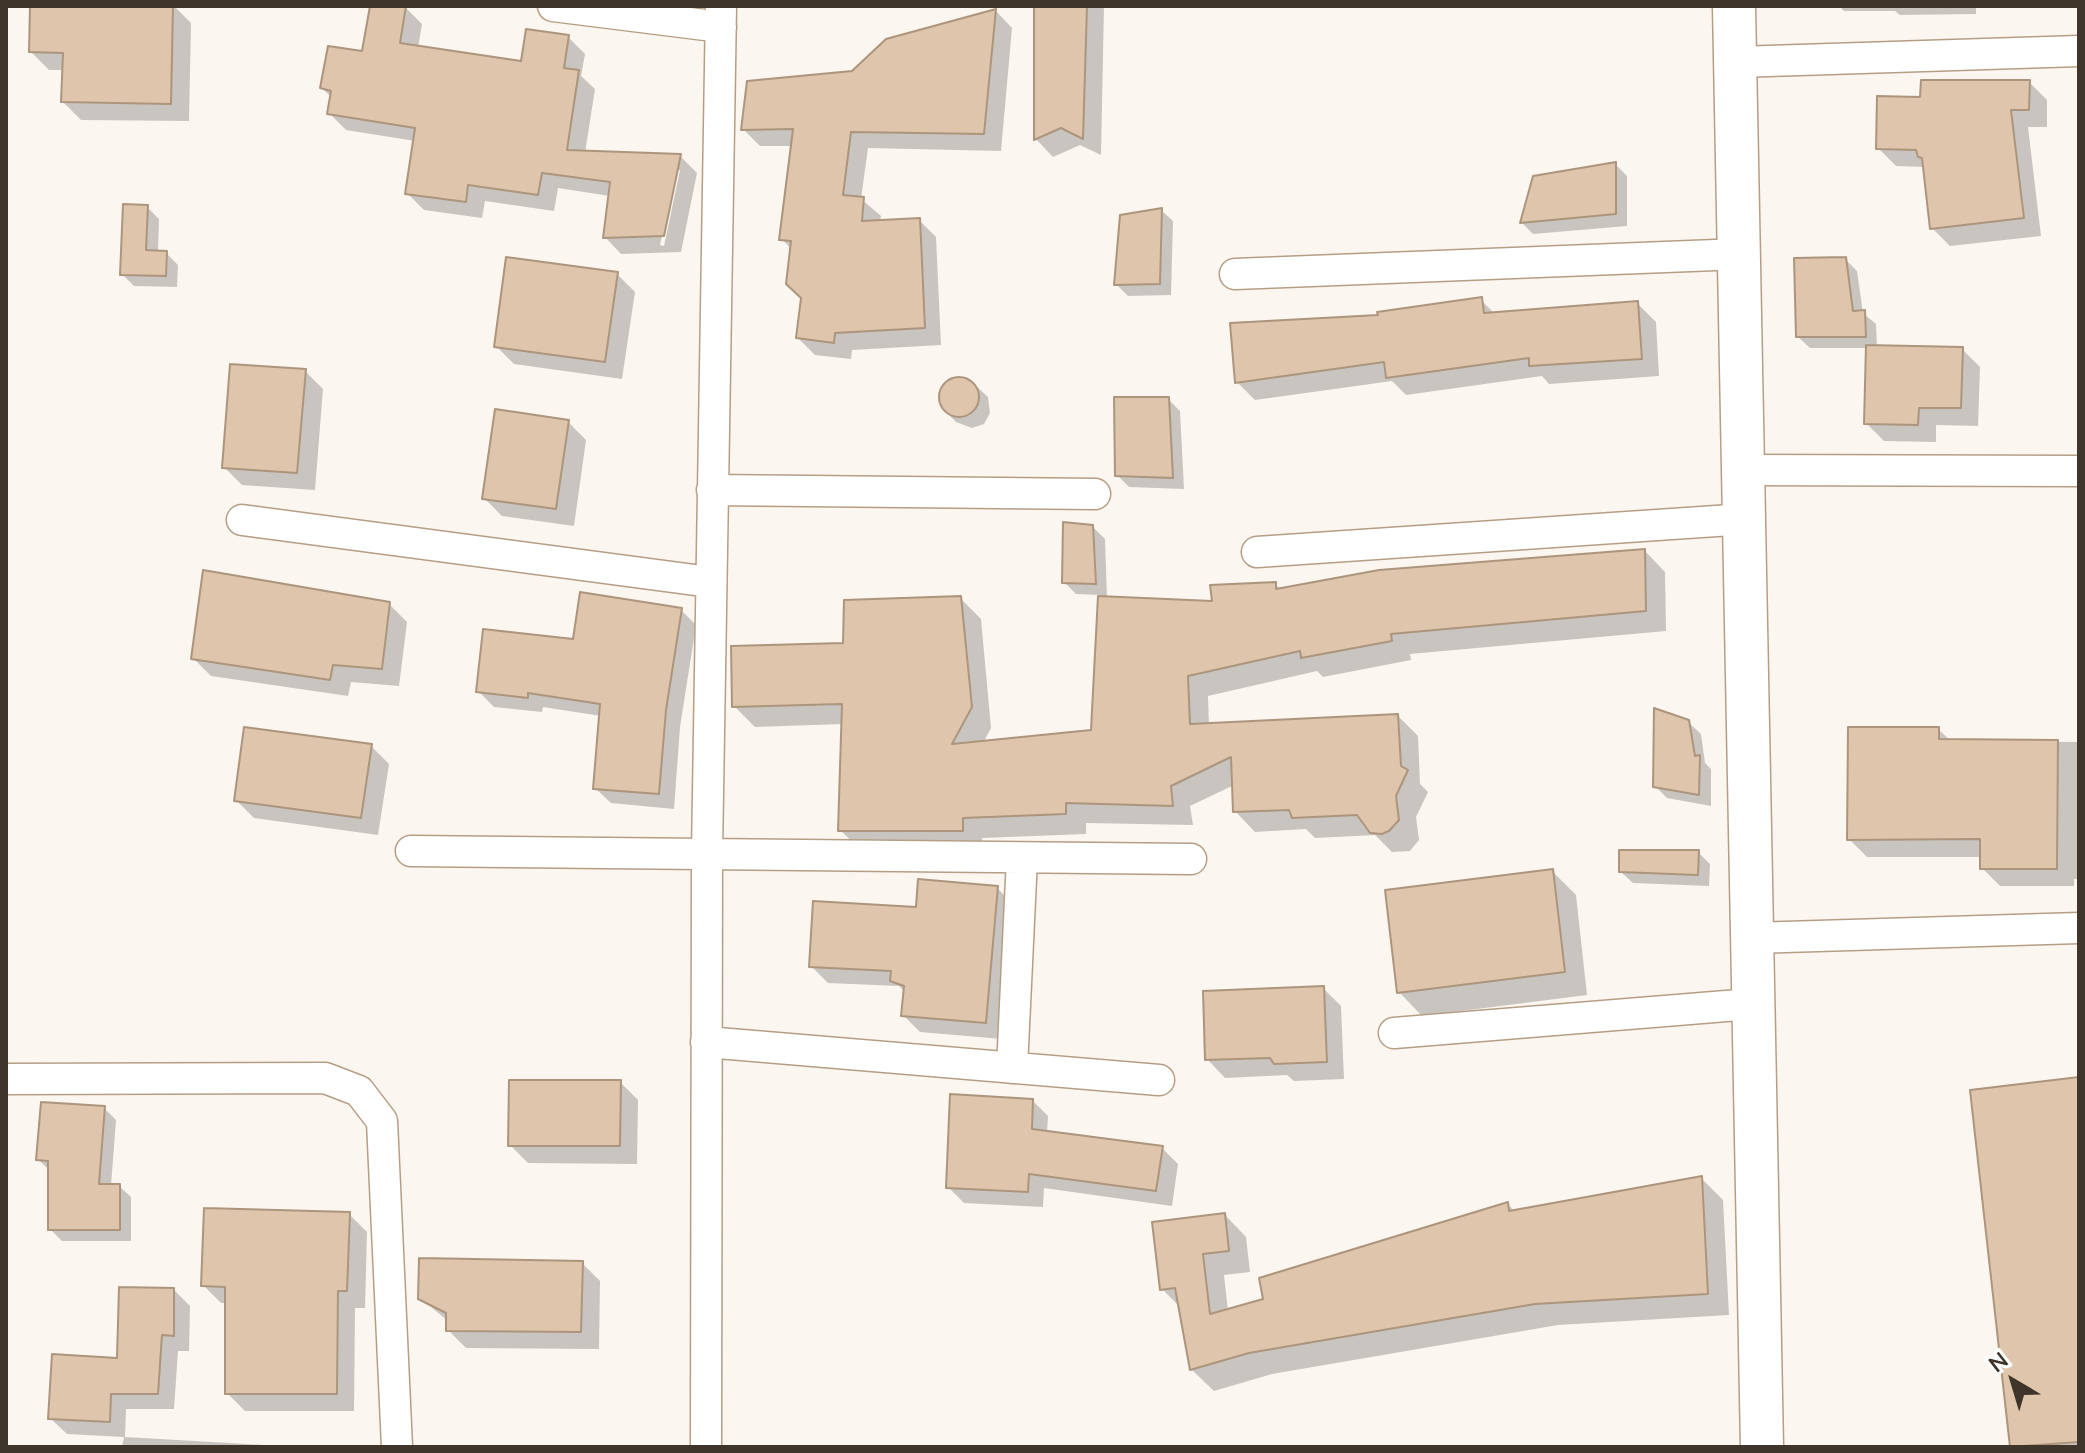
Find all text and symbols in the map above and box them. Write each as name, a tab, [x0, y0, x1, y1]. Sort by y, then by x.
north arrow	[1973, 1341, 2053, 1421]
text: N	[1983, 1346, 2013, 1378]

